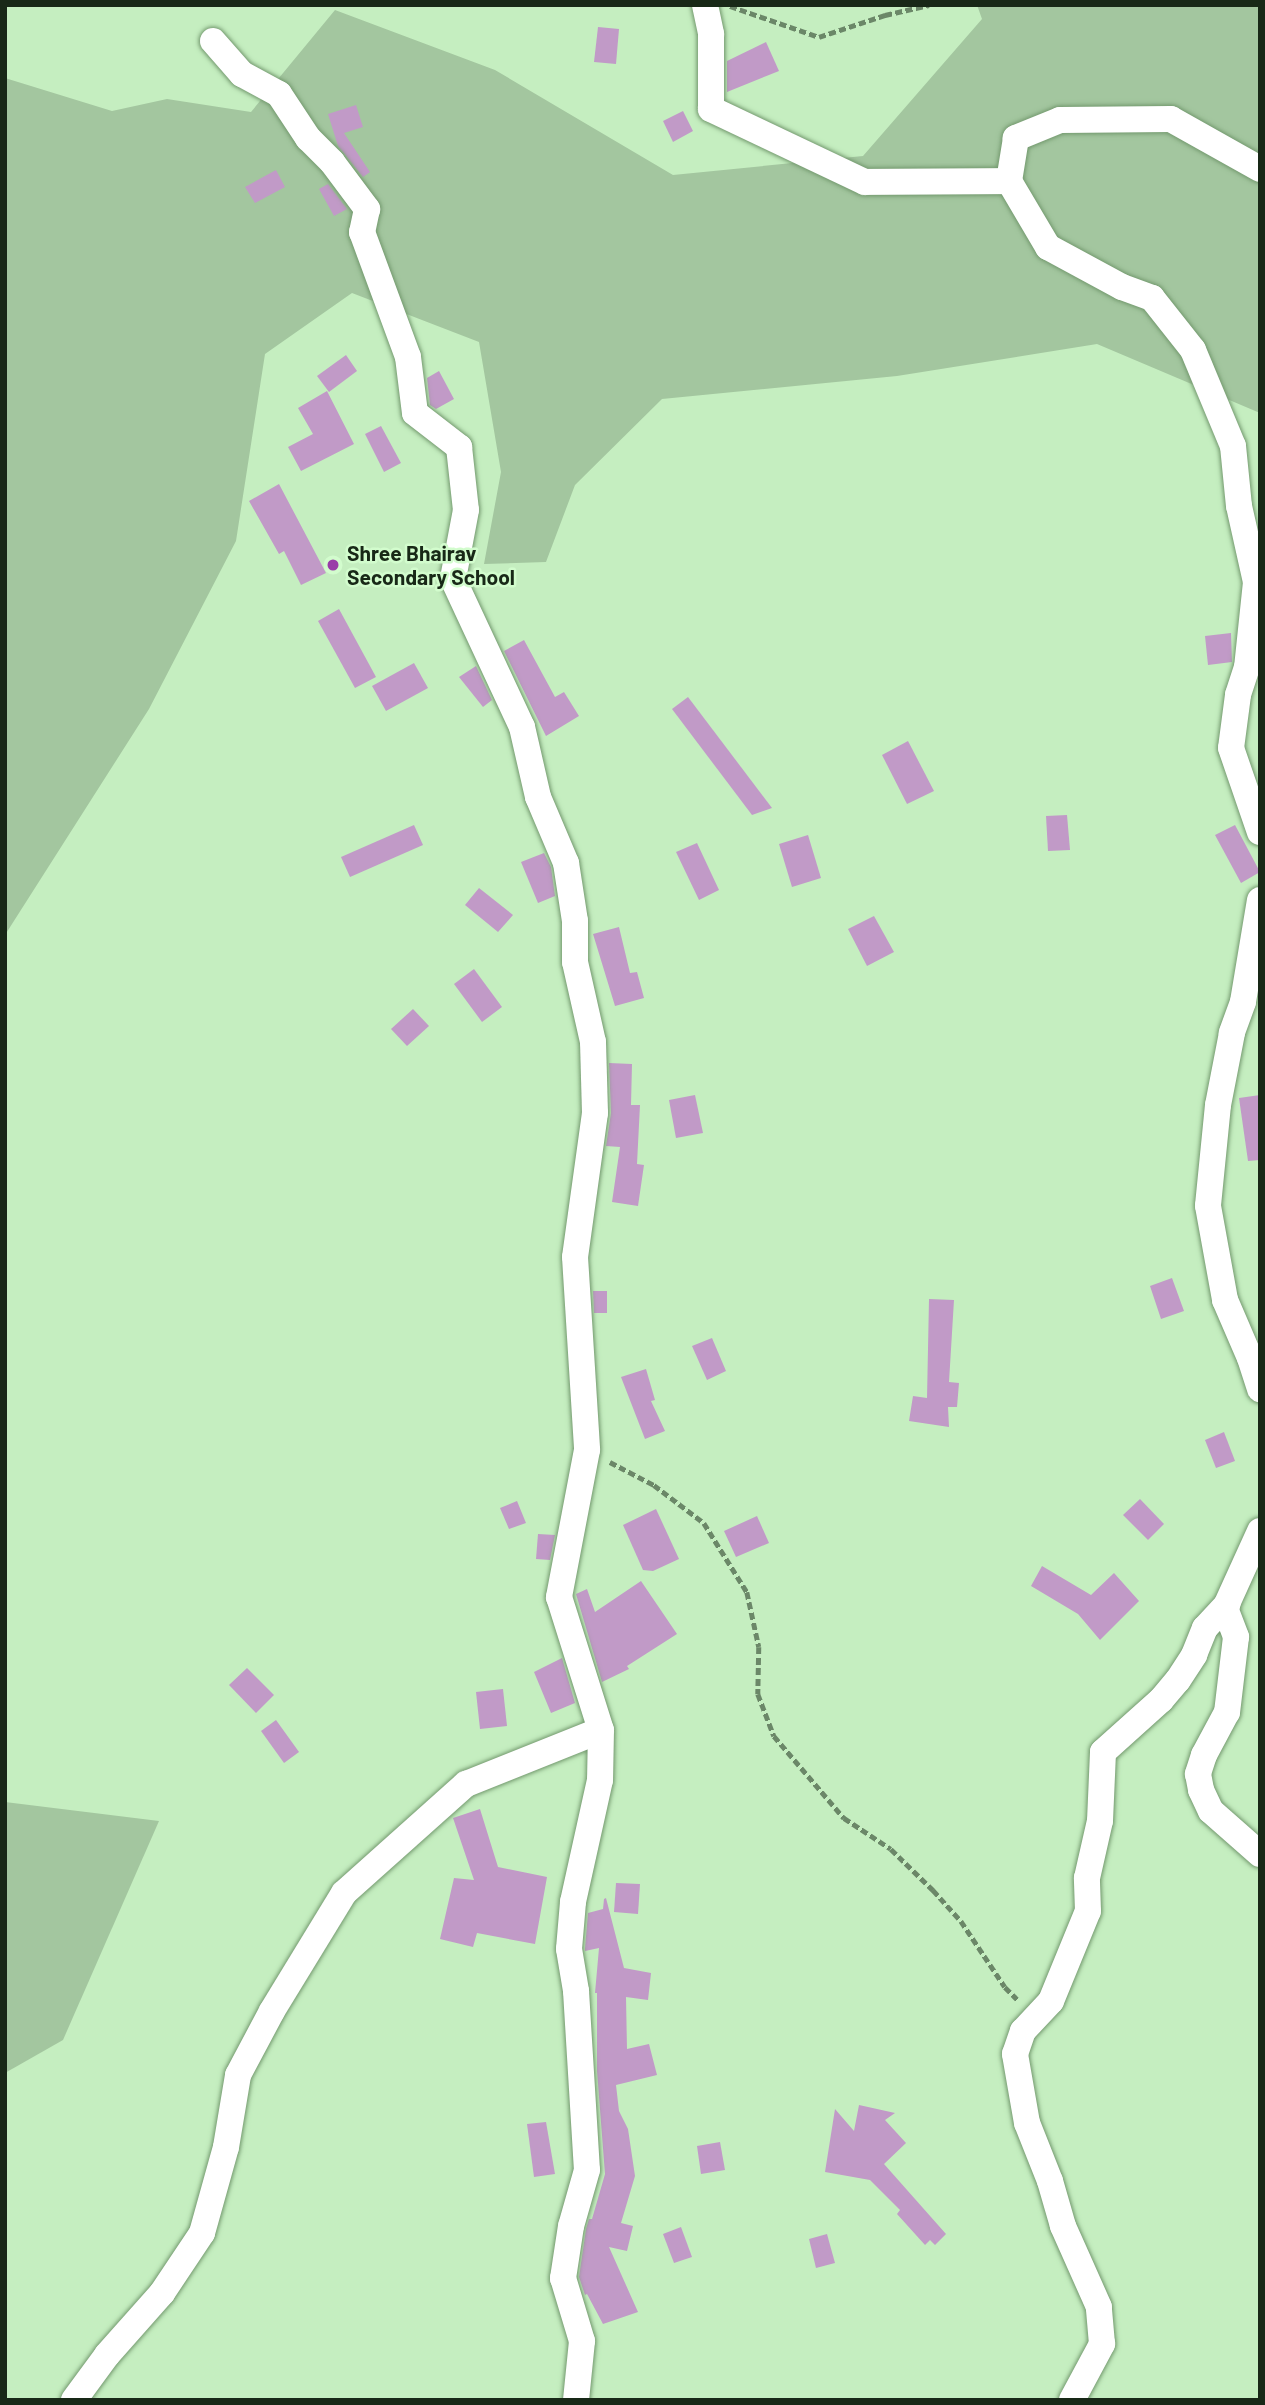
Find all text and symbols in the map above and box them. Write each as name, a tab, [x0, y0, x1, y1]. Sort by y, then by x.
place label: Shree Bhairav Secondary School	[347, 540, 515, 590]
marker: Shree Bhairav Secondary School	[325, 557, 341, 573]

